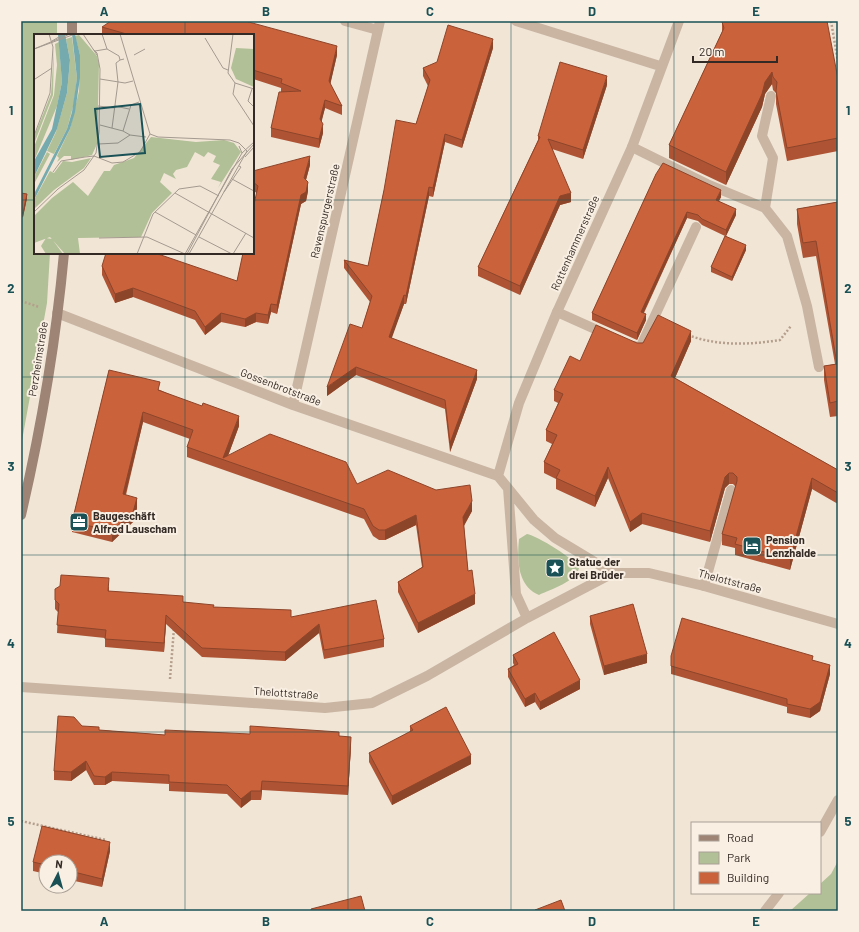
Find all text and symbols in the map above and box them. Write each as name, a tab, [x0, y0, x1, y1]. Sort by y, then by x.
text: A	[100, 3, 109, 19]
text: B	[262, 3, 270, 19]
text: C	[426, 3, 434, 19]
text: D	[588, 3, 596, 19]
text: E	[752, 3, 760, 19]
inset map	[34, 34, 254, 254]
scale bar	[693, 38, 777, 64]
text: 20 m	[699, 44, 725, 58]
text: 1	[9, 102, 13, 118]
text: 1	[846, 102, 850, 118]
street label: Ravenspurgerstraße	[307, 162, 342, 260]
street label: Rottenhammerstraße	[548, 193, 601, 292]
text: 2	[7, 280, 15, 296]
text: 2	[844, 280, 852, 296]
street label: Perzheimstraße	[25, 320, 50, 397]
street label: Gossenbrotstraße	[239, 365, 324, 408]
text: 3	[7, 458, 15, 474]
text: 3	[844, 458, 852, 474]
place label: Baugeschäft Alfred Lauscham	[93, 509, 176, 535]
office icon: Baugeschäft Alfred Lauscham	[68, 511, 90, 533]
place label: Pension Lenzhalde	[766, 533, 816, 559]
hotel icon: Pension Lenzhalde	[741, 535, 763, 557]
place label: Statue der drei Brüder	[569, 555, 625, 581]
place icon: Statue der drei Brüder	[544, 557, 566, 579]
street label: Thelottstraße	[697, 566, 763, 595]
text: 4	[7, 635, 15, 651]
text: 4	[844, 635, 852, 651]
street label: Thelottstraße	[253, 684, 319, 701]
text: 5	[7, 813, 15, 829]
text: 5	[844, 813, 852, 829]
legend	[691, 822, 821, 894]
text: Road	[727, 830, 754, 844]
text: Park	[727, 850, 751, 864]
north arrow	[38, 854, 78, 894]
text: N	[55, 857, 63, 870]
text: Building	[727, 870, 769, 884]
text: A	[100, 913, 109, 929]
text: B	[262, 913, 270, 929]
text: C	[426, 913, 434, 929]
text: D	[588, 913, 596, 929]
text: E	[752, 913, 760, 929]

